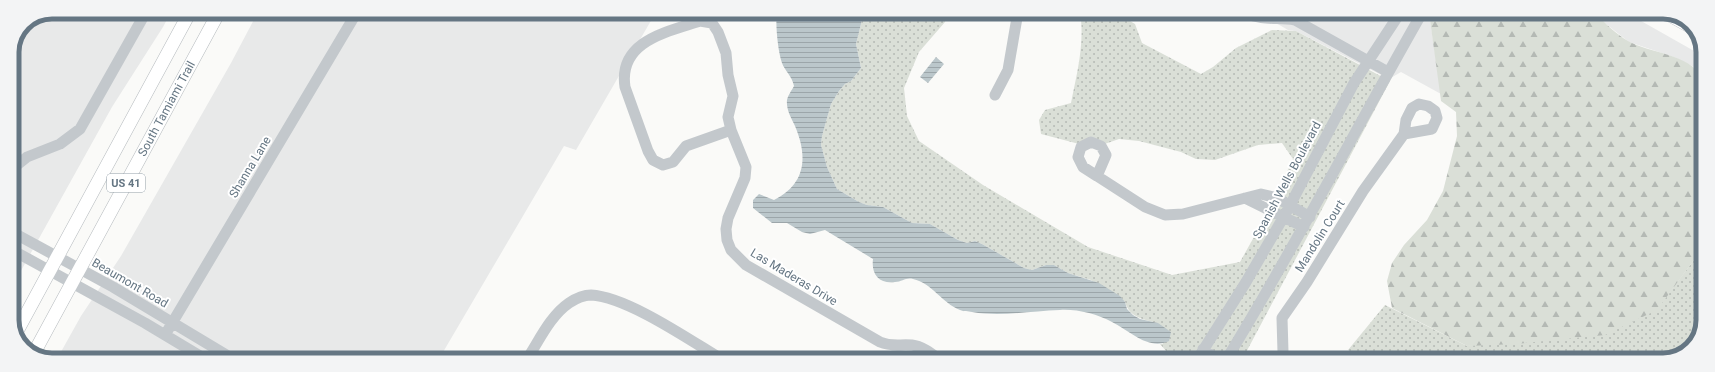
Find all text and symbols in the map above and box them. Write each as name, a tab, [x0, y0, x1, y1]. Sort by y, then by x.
street label: South Tamiami Trail	[135, 59, 198, 159]
street label: Spanish Wells Boulevard	[1250, 119, 1324, 241]
street label: Shanna Lane	[226, 134, 274, 200]
road number: US 41	[107, 174, 145, 192]
street label: Mandolin Court	[1292, 197, 1348, 275]
street label: Las Maderas Drive	[748, 246, 840, 308]
street label: Beaumont Road	[90, 256, 170, 310]

